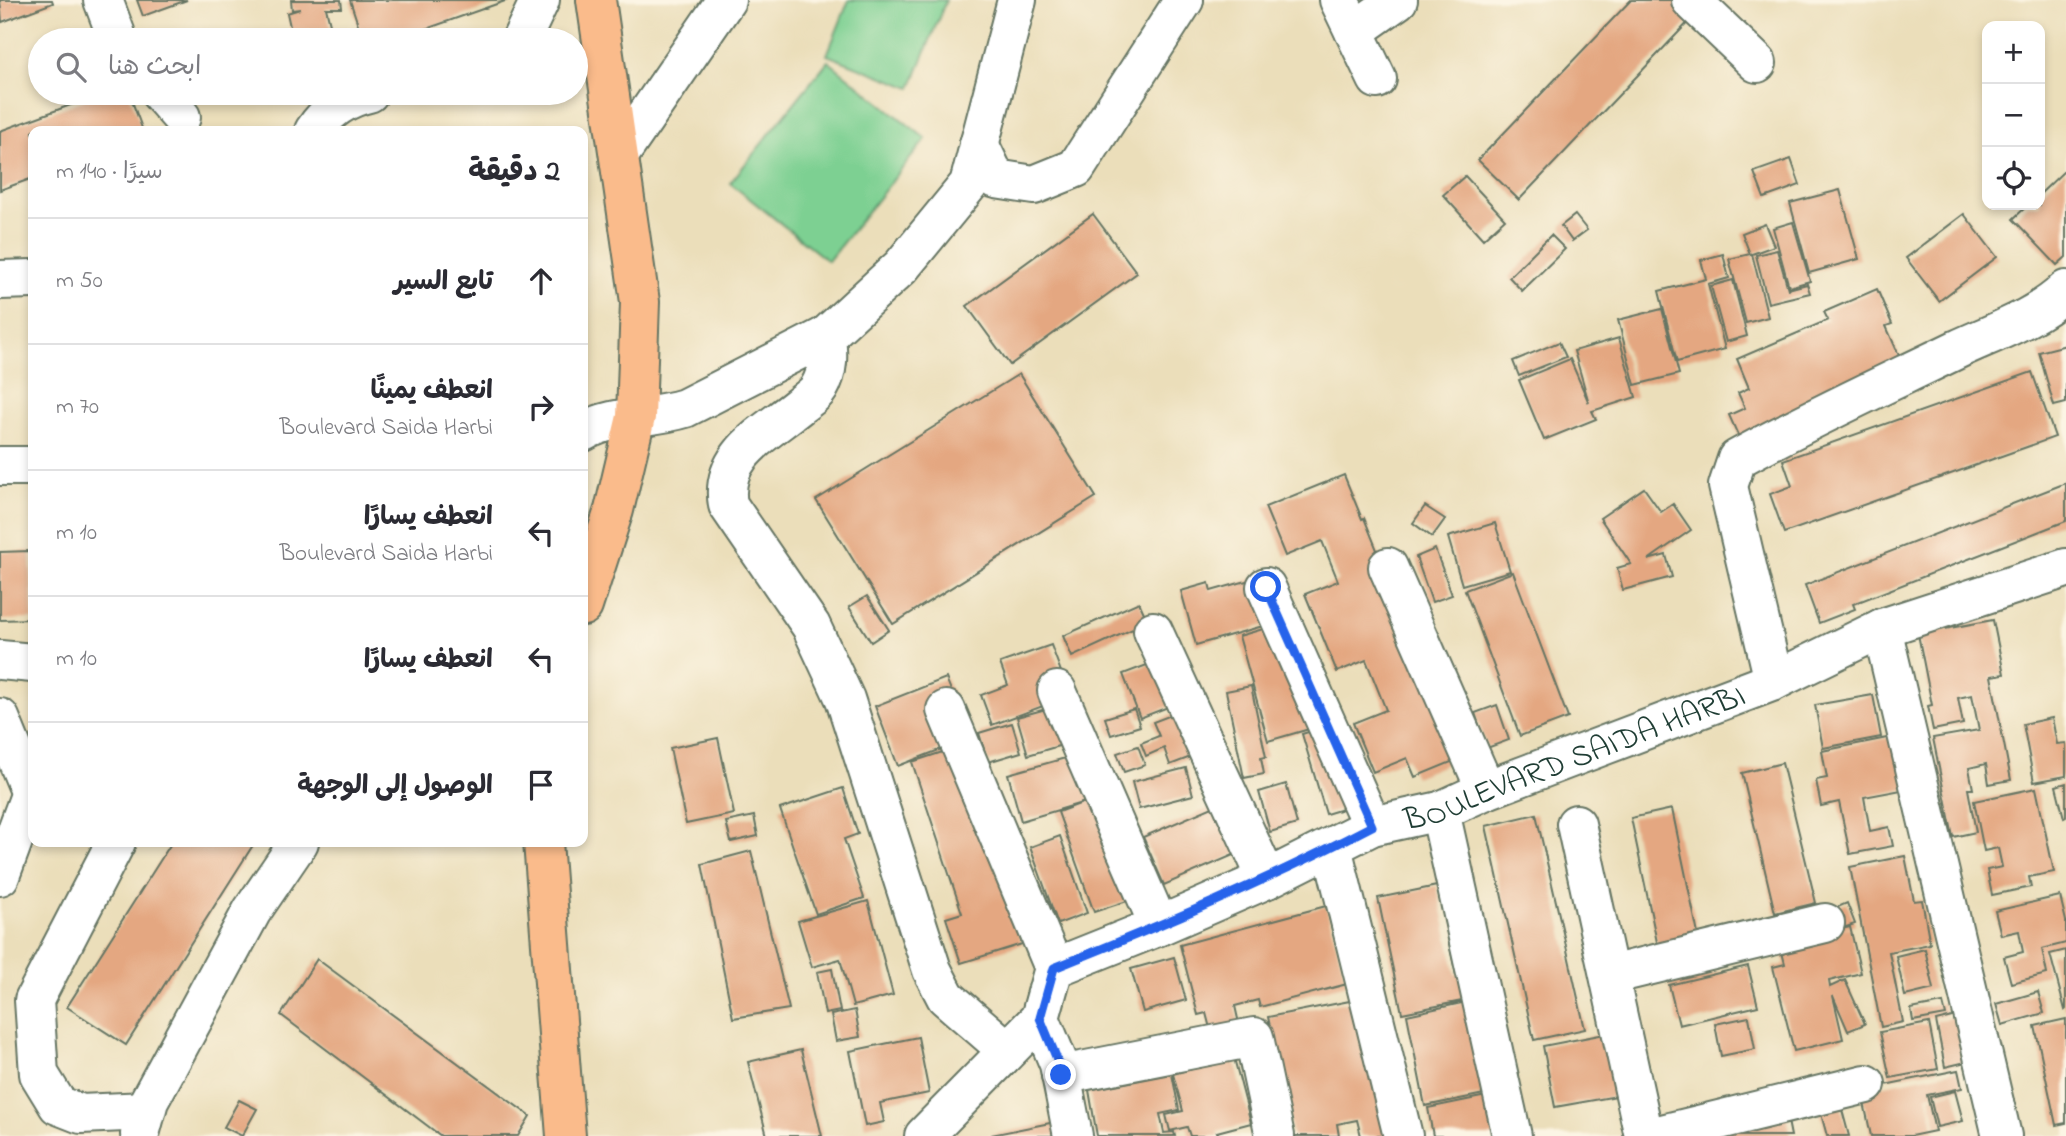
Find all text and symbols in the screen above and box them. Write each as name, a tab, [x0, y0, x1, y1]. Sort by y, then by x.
map controls	[1982, 21, 2045, 210]
button: +	[1982, 21, 2045, 84]
search box	[28, 28, 588, 105]
icon: search	[52, 48, 90, 86]
text: ابحث هنا	[108, 49, 201, 87]
button: −	[1982, 84, 2045, 147]
button: locate	[1982, 147, 2045, 210]
text: 2 دقيقة	[468, 151, 560, 195]
text: سيرًا · 140 m	[56, 156, 163, 189]
icon: ahead	[522, 262, 560, 300]
text: تابع السير	[394, 264, 493, 302]
text: 50 m	[56, 265, 103, 298]
text: انعطف يمينًا	[370, 373, 493, 411]
icon: right	[522, 388, 560, 426]
text: 70 m	[56, 391, 99, 424]
text: Boulevard Saida Harbi	[280, 412, 493, 445]
text: انعطف يسارًا	[364, 499, 493, 537]
icon: left	[522, 514, 560, 552]
text: 10 m	[56, 517, 97, 550]
text: Boulevard Saida Harbi	[280, 538, 493, 571]
route start	[1250, 571, 1281, 602]
icon: left	[522, 640, 560, 678]
text: انعطف يسارًا	[364, 642, 493, 680]
text: 10 m	[56, 643, 97, 676]
street label: BOULEVARD SAIDA HARBI	[1399, 674, 1753, 845]
icon: arrive	[522, 766, 560, 804]
text: الوصول إلى الوجهة	[297, 768, 493, 806]
route end	[1045, 1059, 1076, 1090]

